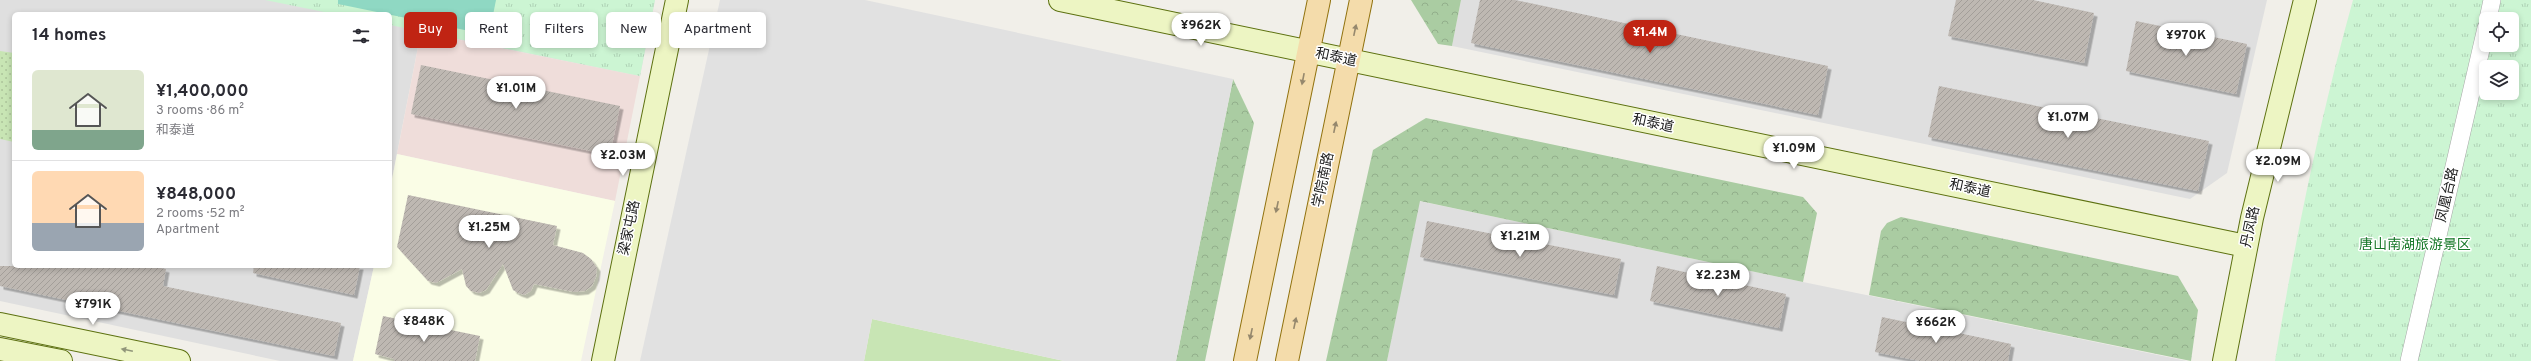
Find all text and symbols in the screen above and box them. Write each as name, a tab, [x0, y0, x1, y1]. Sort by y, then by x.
chip: Buy	[404, 12, 457, 48]
chip: Rent	[465, 12, 522, 48]
chip: Filters	[530, 12, 598, 48]
chip: New	[606, 12, 661, 48]
chip: Apartment	[669, 12, 766, 48]
map controls	[2479, 12, 2519, 100]
button: locate	[2479, 12, 2519, 52]
pin: ¥962K	[1173, 13, 1229, 47]
text: ¥962K	[1180, 18, 1222, 34]
pin: ¥1.4M	[1622, 20, 1678, 54]
pin: ¥970K	[2158, 23, 2214, 57]
one-way arrow	[1352, 24, 1358, 36]
text: 14 homes	[32, 25, 106, 47]
icon: filters	[350, 25, 372, 47]
text: ¥1.4M	[1632, 25, 1668, 41]
text: ¥970K	[2166, 28, 2206, 44]
street label: 和泰道	[1314, 45, 1358, 71]
button: layers	[2479, 60, 2519, 100]
one-way arrow	[1299, 73, 1305, 85]
pin: ¥1.01M	[483, 76, 549, 110]
text: ¥1,400,000	[156, 81, 249, 103]
text: ¥1.01M	[496, 81, 536, 97]
icon: home	[64, 86, 112, 134]
text: 3 rooms · 86 m²	[156, 103, 244, 119]
pin: ¥1.07M	[2035, 105, 2101, 139]
text: ¥1.07M	[2047, 110, 2089, 126]
street label: 和泰道	[1631, 111, 1675, 137]
one-way arrow	[1332, 121, 1338, 133]
text: 和泰道	[156, 123, 195, 139]
pin: ¥1.09M	[1761, 136, 1827, 170]
text: ¥1.09M	[1772, 141, 1816, 157]
pin: ¥2.03M	[590, 143, 656, 177]
text: ¥2.03M	[600, 148, 646, 164]
pin: ¥2.09M	[2245, 149, 2311, 183]
street label: 学院南路	[1310, 151, 1338, 209]
text: ¥2.09M	[2255, 154, 2301, 170]
street label: 凤凰台路	[2433, 166, 2463, 224]
street label: 和泰道	[1948, 176, 1992, 202]
text: ¥848,000	[156, 184, 236, 206]
icon: home	[64, 187, 112, 235]
street label: 梁家屯路	[615, 199, 644, 257]
one-way arrow	[1273, 201, 1279, 213]
street label: 丹凤路	[2238, 205, 2264, 249]
text: 2 rooms · 52 m²	[156, 206, 244, 222]
pin: ¥1.25M	[456, 215, 522, 249]
text: ¥1.25M	[468, 220, 510, 236]
text: Apartment	[156, 222, 219, 238]
pin: ¥1.21M	[1487, 224, 1553, 258]
text: ¥1.21M	[1500, 229, 1540, 245]
park label: 唐山南湖旅游景区	[2359, 237, 2471, 254]
pin: ¥2.23M	[1685, 263, 1751, 297]
text: ¥2.23M	[1695, 268, 1741, 284]
pin: ¥791K	[65, 292, 121, 326]
text: ¥791K	[74, 297, 112, 313]
pin: ¥848K	[396, 309, 452, 343]
pin: ¥662K	[1908, 310, 1964, 344]
text: ¥848K	[403, 314, 445, 330]
text: ¥662K	[1915, 315, 1957, 331]
one-way arrow	[1292, 317, 1298, 329]
one-way arrow	[1247, 328, 1253, 340]
one-way arrow	[121, 347, 134, 353]

